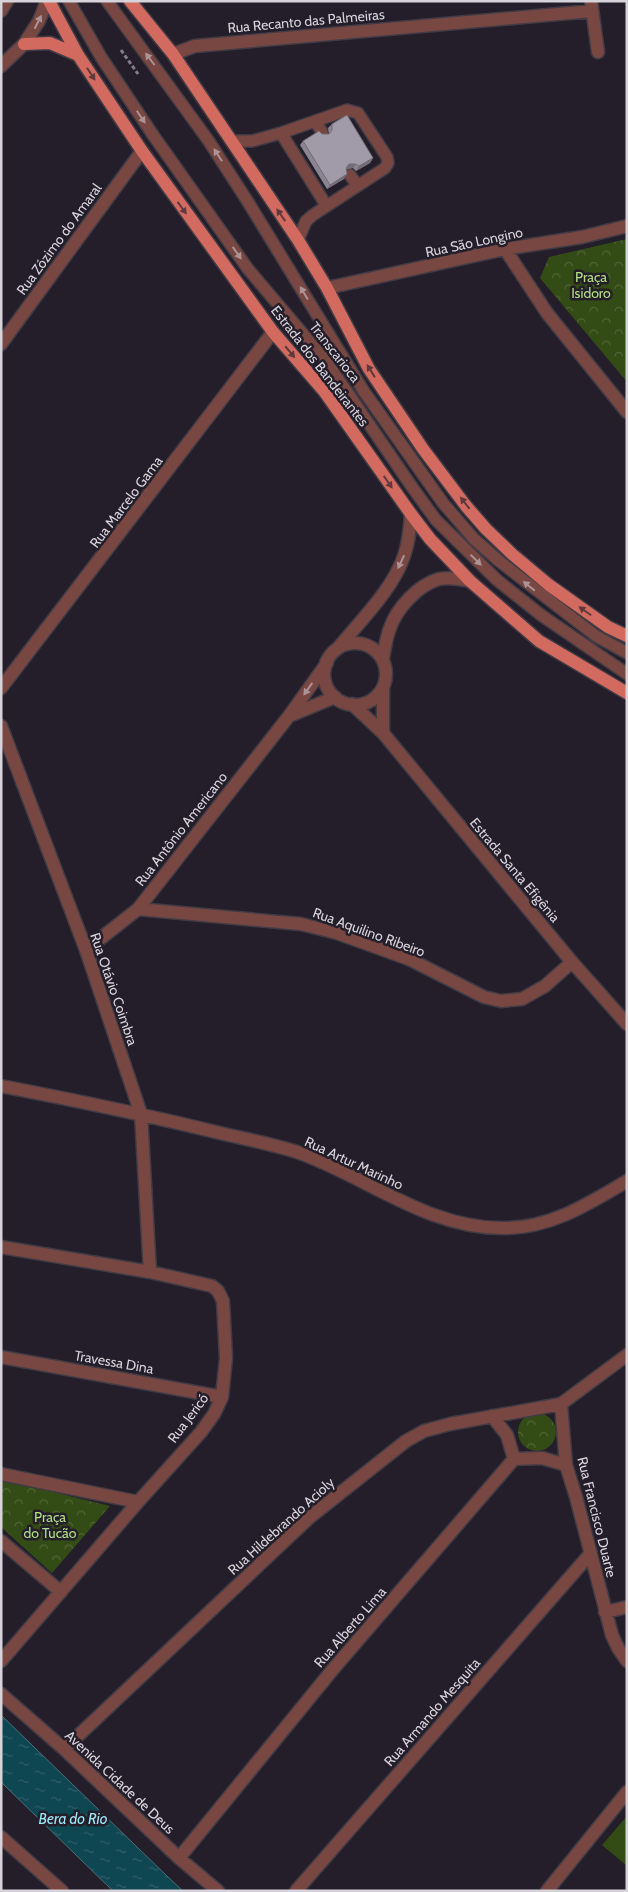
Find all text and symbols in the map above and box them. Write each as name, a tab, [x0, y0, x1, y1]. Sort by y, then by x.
street label: Rua Recanto das Palmeiras	[227, 5, 386, 37]
one-way arrow	[34, 15, 42, 29]
one-way arrow	[145, 52, 155, 66]
one-way arrow	[86, 67, 96, 80]
one-way arrow	[136, 110, 146, 124]
one-way arrow	[213, 148, 223, 161]
street label: Rua Zózimo do Amaral	[12, 179, 106, 298]
one-way arrow	[177, 201, 188, 214]
one-way arrow	[276, 208, 286, 222]
street label: Rua São Longino	[424, 223, 525, 261]
one-way arrow	[231, 246, 242, 259]
park label: Praça Isidoro	[571, 268, 611, 302]
one-way arrow	[299, 286, 308, 299]
street label: Estrada dos Bandeirantes	[267, 302, 373, 430]
street label: Transcarioca	[306, 318, 364, 386]
one-way arrow	[285, 345, 296, 358]
one-way arrow	[366, 364, 375, 377]
street label: Rua Marcelo Gama	[86, 452, 167, 551]
one-way arrow	[383, 475, 393, 488]
one-way arrow	[459, 497, 470, 510]
one-way arrow	[470, 554, 482, 566]
one-way arrow	[397, 555, 405, 569]
one-way arrow	[523, 580, 536, 591]
one-way arrow	[579, 606, 592, 616]
one-way arrow	[303, 682, 313, 696]
street label: Rua Antônio Americano	[131, 768, 231, 890]
street label: Estrada Santa Efigênia	[466, 814, 564, 926]
street label: Rua Aquilino Ribeiro	[310, 903, 428, 961]
street label: Rua Otávio Coimbra	[86, 930, 142, 1048]
street label: Rua Artur Marinho	[302, 1132, 406, 1194]
street label: Travessa Dina	[73, 1346, 155, 1378]
street label: Rua Jericó	[164, 1389, 213, 1446]
street label: Rua Francisco Duarte	[573, 1455, 621, 1579]
street label: Rua Hildebrando Acioly	[224, 1473, 338, 1579]
park label: Praça do Tucão	[24, 1508, 77, 1542]
street label: Rua Alberto Lima	[310, 1583, 390, 1671]
street label: Rua Armando Mesquita	[380, 1654, 484, 1770]
street label: Avenida Cidade de Deus	[61, 1726, 179, 1838]
water label: Bera do Rio	[39, 1810, 108, 1828]

